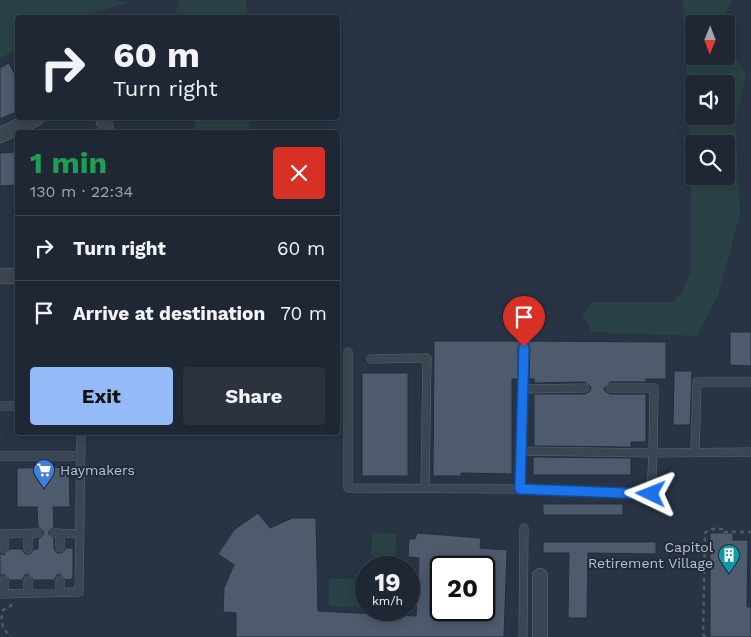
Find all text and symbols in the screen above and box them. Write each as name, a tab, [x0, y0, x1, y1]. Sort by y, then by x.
north arrow	[685, 15, 735, 65]
map controls	[685, 15, 735, 185]
text: 60 m	[113, 34, 200, 76]
icon: right	[30, 35, 95, 100]
button: sound	[685, 75, 735, 125]
text: Turn right	[113, 76, 218, 101]
button: search	[685, 135, 735, 185]
text: 1 min	[30, 145, 107, 180]
button: close	[273, 147, 325, 199]
text: 130 m · 22:34	[30, 182, 133, 201]
icon: right	[30, 234, 58, 262]
text: Turn right	[73, 237, 166, 260]
text: 60 m	[277, 237, 325, 260]
pin	[503, 296, 545, 347]
icon: arrive	[30, 299, 58, 327]
text: Arrive at destination	[73, 302, 265, 325]
text: 70 m	[280, 302, 327, 325]
icon: arrive	[510, 303, 538, 331]
button: Exit	[30, 367, 173, 425]
button: Share	[183, 367, 325, 425]
supermarket icon: Haymakers	[32, 458, 56, 489]
place label: Haymakers	[60, 462, 135, 478]
position arrow	[624, 467, 676, 519]
place label: Capitol Retirement Village	[588, 539, 714, 571]
building icon: Capitol Retirement Village	[717, 543, 741, 574]
speed limit sign: 20	[430, 556, 495, 621]
text: 19	[374, 568, 401, 597]
text: km/h	[372, 594, 403, 608]

